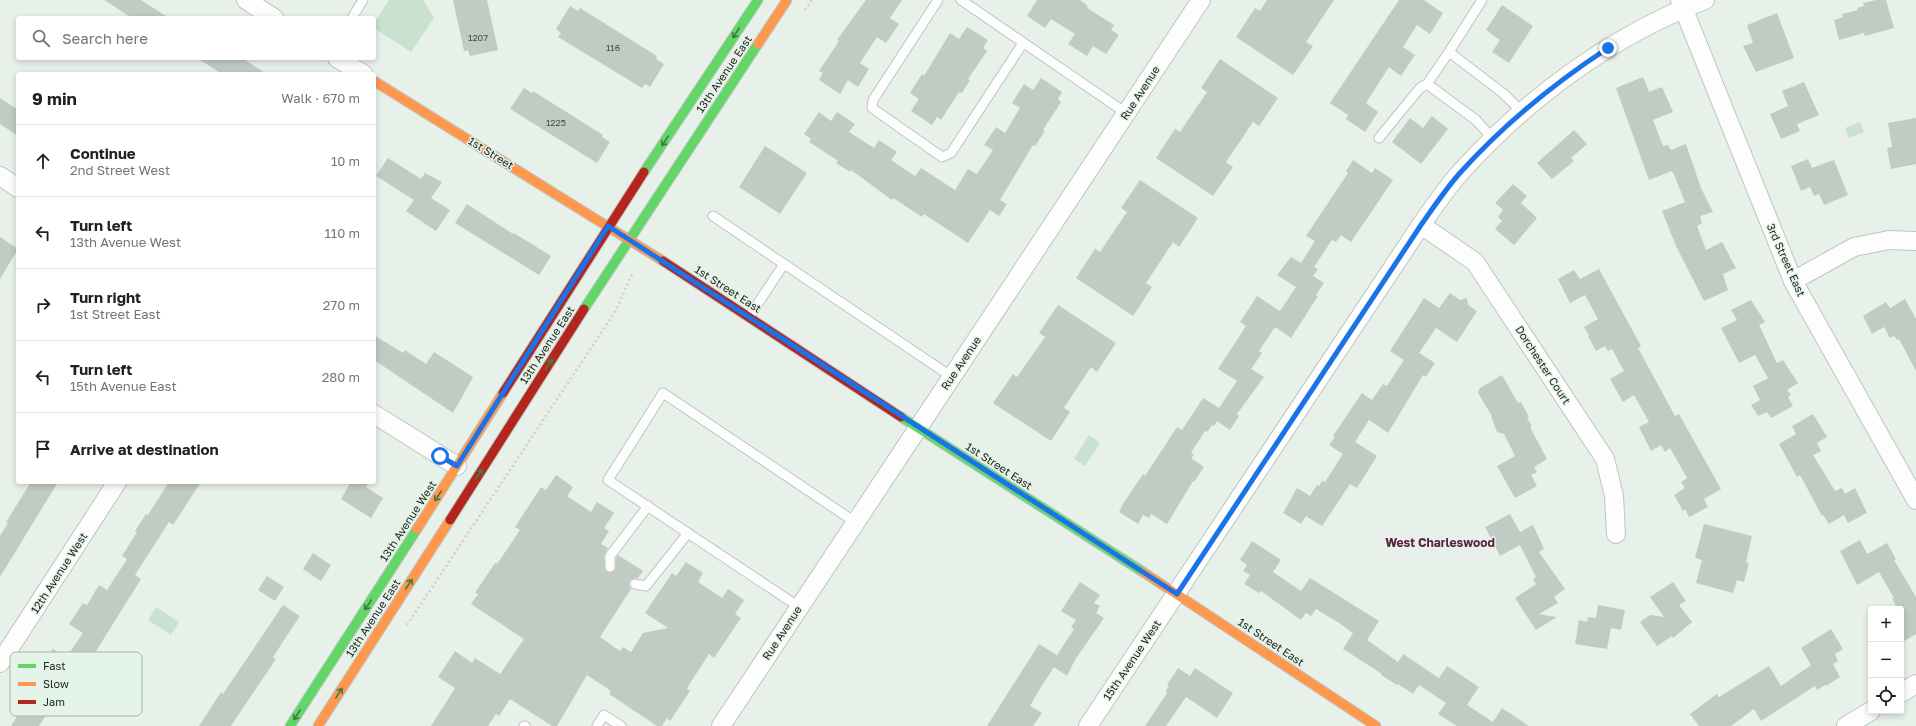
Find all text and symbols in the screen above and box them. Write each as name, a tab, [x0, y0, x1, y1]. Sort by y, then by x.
search box	[16, 16, 376, 60]
icon: search	[30, 27, 52, 49]
one-way arrow	[732, 27, 741, 38]
text: Search here	[62, 29, 148, 47]
house number: 1207	[468, 32, 488, 43]
street label: 13th Avenue East	[693, 33, 754, 115]
route end	[1599, 39, 1617, 57]
house number: 116	[606, 42, 620, 53]
street label: Rue Avenue	[1117, 63, 1162, 122]
text: 9 min	[32, 88, 77, 109]
text: Walk · 670 m	[281, 90, 360, 106]
house number: 1225	[546, 117, 566, 128]
street label: 1st Street	[466, 134, 516, 172]
one-way arrow	[661, 135, 669, 146]
text: Continue	[70, 144, 136, 162]
icon: ahead	[32, 150, 54, 172]
text: 10 m	[331, 153, 360, 169]
text: 2nd Street West	[70, 162, 170, 178]
text: Turn left	[70, 216, 132, 234]
street label: 3rd Street East	[1765, 221, 1808, 298]
icon: left	[32, 222, 54, 244]
text: 110 m	[325, 225, 360, 241]
text: 13th Avenue West	[70, 234, 181, 250]
street label: 1st Street East	[693, 262, 764, 315]
text: Turn right	[70, 288, 141, 306]
icon: right	[32, 294, 54, 316]
text: 270 m	[323, 297, 360, 313]
street label: 13th Avenue East	[517, 303, 577, 386]
text: 1st Street East	[70, 306, 161, 322]
street label: Dorchester Court	[1513, 323, 1574, 406]
street label: Rue Avenue	[938, 333, 983, 392]
one-way arrow	[545, 359, 553, 370]
text: Turn left	[70, 360, 132, 378]
icon: left	[32, 366, 54, 388]
text: 280 m	[322, 369, 360, 385]
text: 15th Avenue East	[70, 378, 177, 394]
icon: arrive	[32, 438, 54, 460]
street label: 1st Street East	[964, 439, 1035, 492]
text: Arrive at destination	[70, 440, 219, 458]
route start	[431, 447, 449, 465]
one-way arrow	[475, 469, 483, 480]
street label: 13th Avenue West	[377, 478, 439, 564]
one-way arrow	[434, 490, 442, 501]
street label: 12th Avenue West	[28, 530, 90, 616]
district label: West Charleswood	[1385, 535, 1495, 550]
street label: 13th Avenue East	[343, 576, 403, 659]
one-way arrow	[405, 578, 413, 589]
one-way arrow	[363, 599, 371, 611]
street label: Rue Avenue	[759, 603, 804, 662]
map controls	[1868, 606, 1904, 714]
button: +	[1868, 606, 1904, 642]
street label: 1st Street East	[1236, 615, 1307, 668]
street label: 15th Avenue West	[1100, 617, 1163, 702]
button: −	[1868, 642, 1904, 678]
legend	[10, 652, 142, 716]
text: Fast	[43, 659, 66, 672]
text: Slow	[43, 677, 69, 690]
button: locate	[1868, 678, 1904, 714]
one-way arrow	[335, 688, 343, 699]
text: Jam	[43, 695, 65, 708]
one-way arrow	[293, 709, 302, 720]

